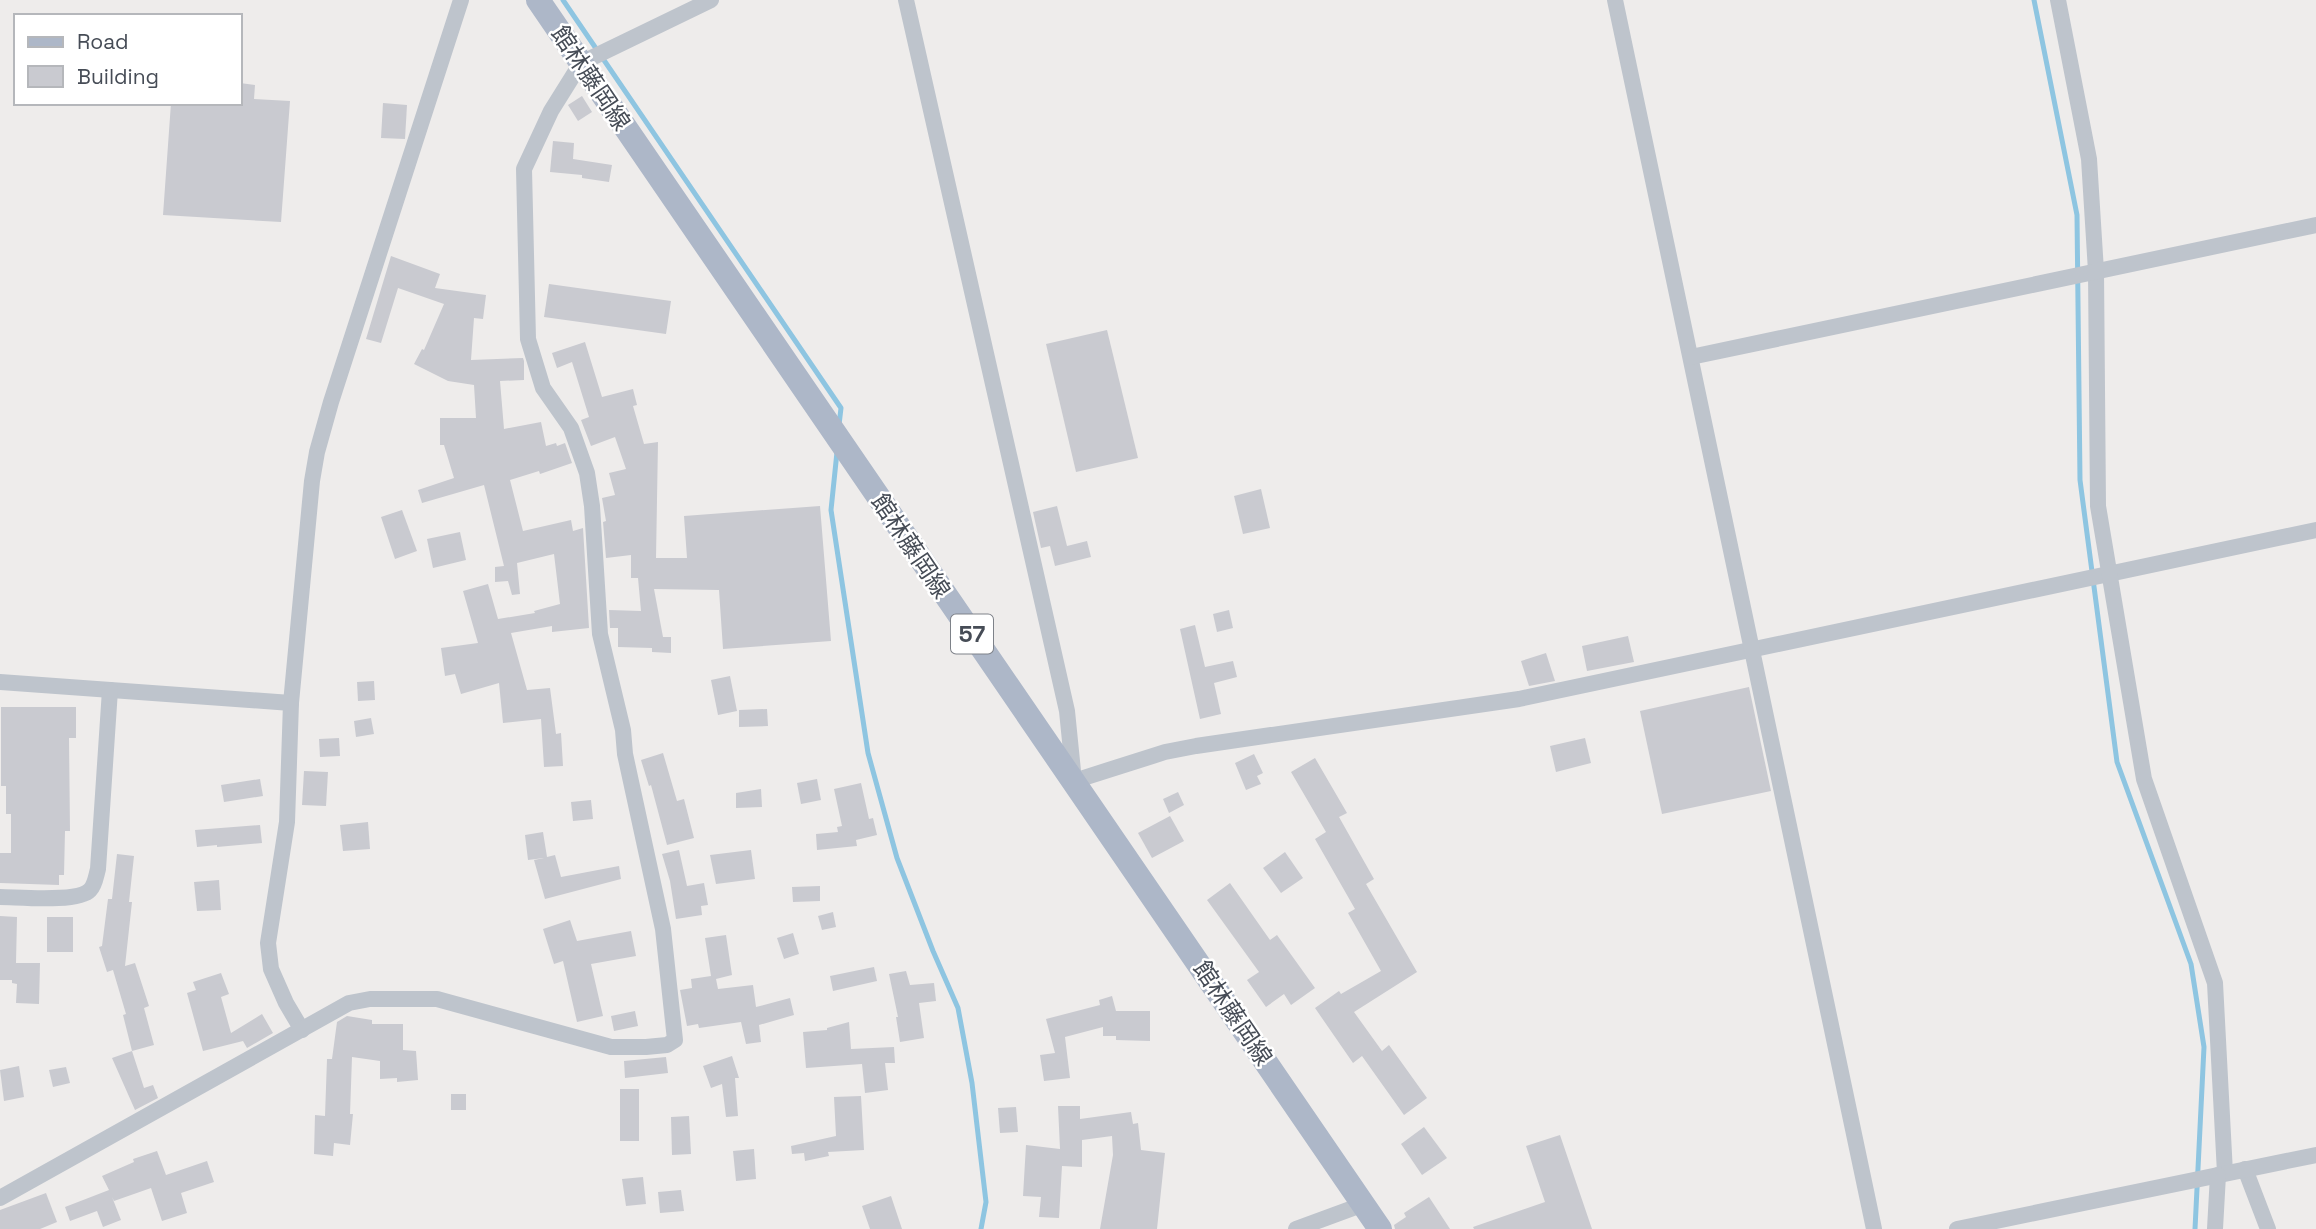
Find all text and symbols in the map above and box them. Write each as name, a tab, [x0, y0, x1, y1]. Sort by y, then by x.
legend	[14, 14, 242, 105]
street label: 館林藤岡線	[545, 20, 637, 136]
text: Road	[77, 28, 129, 55]
text: Building	[77, 63, 159, 90]
street label: 館林藤岡線	[865, 488, 957, 604]
road number: 57	[951, 614, 993, 654]
street label: 館林藤岡線	[1187, 955, 1279, 1071]

